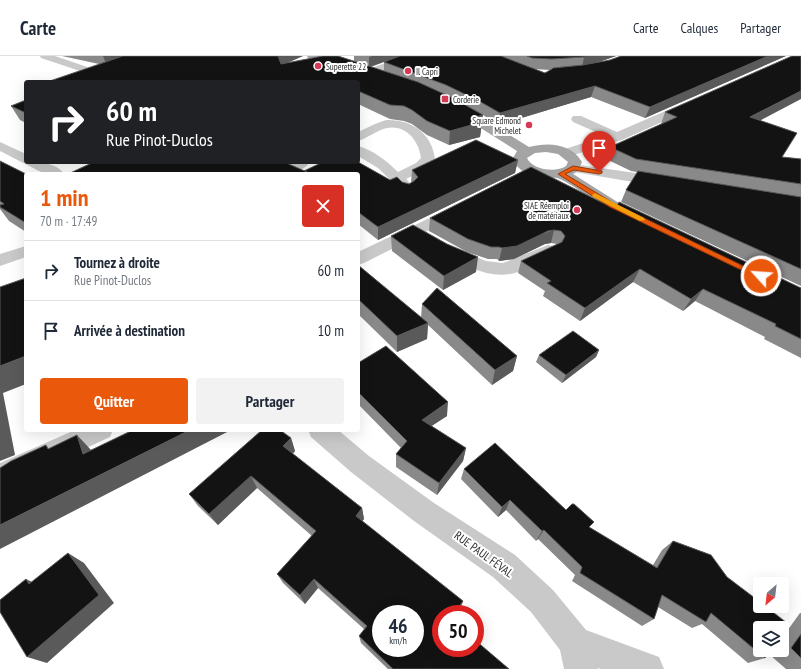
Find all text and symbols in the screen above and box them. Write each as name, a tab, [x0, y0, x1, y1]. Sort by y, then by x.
text: Carte	[20, 16, 56, 40]
text: Carte	[633, 19, 658, 37]
text: Calques	[680, 19, 718, 37]
text: Partager	[740, 19, 781, 37]
marker: Superette 22	[313, 61, 323, 71]
place label: Superette 22	[326, 61, 366, 72]
marker: Il Capri	[403, 66, 413, 76]
place label: Il Capri	[416, 66, 438, 77]
text: 60 m	[106, 92, 157, 129]
marker: Corderie	[440, 94, 450, 104]
place label: Corderie	[453, 94, 479, 105]
icon: right	[40, 96, 92, 148]
place label: Square Edmond Michelet	[472, 115, 522, 136]
marker: Square Edmond Michelet	[524, 120, 534, 130]
text: Rue Pinot-Duclos	[106, 128, 213, 151]
pin	[582, 131, 616, 172]
icon: arrive	[588, 137, 610, 159]
text: 1 min	[40, 182, 88, 213]
button: close	[302, 185, 344, 227]
place label: SIAE Réemploi de matériaux	[524, 200, 569, 221]
marker: SIAE Réemploi de matériaux	[572, 205, 582, 215]
text: 70 m · 17:49	[40, 213, 97, 230]
text: Tournez à droite	[74, 253, 160, 272]
position arrow	[740, 255, 782, 297]
icon: right	[40, 260, 62, 282]
text: 60 m	[318, 261, 344, 280]
text: Rue Pinot-Duclos	[74, 272, 151, 289]
icon: arrive	[40, 320, 62, 342]
text: Arrivée à destination	[74, 321, 185, 340]
text: 10 m	[318, 321, 344, 340]
button: Quitter	[40, 378, 188, 424]
button: Partager	[196, 378, 344, 424]
street label: RUE PAUL FÉVAL	[452, 528, 516, 580]
north arrow	[753, 577, 789, 613]
map controls	[753, 577, 789, 657]
speed limit sign: 50	[432, 605, 484, 657]
text: 46	[388, 613, 408, 639]
button: layers	[753, 621, 789, 657]
text: km/h	[389, 634, 407, 647]

